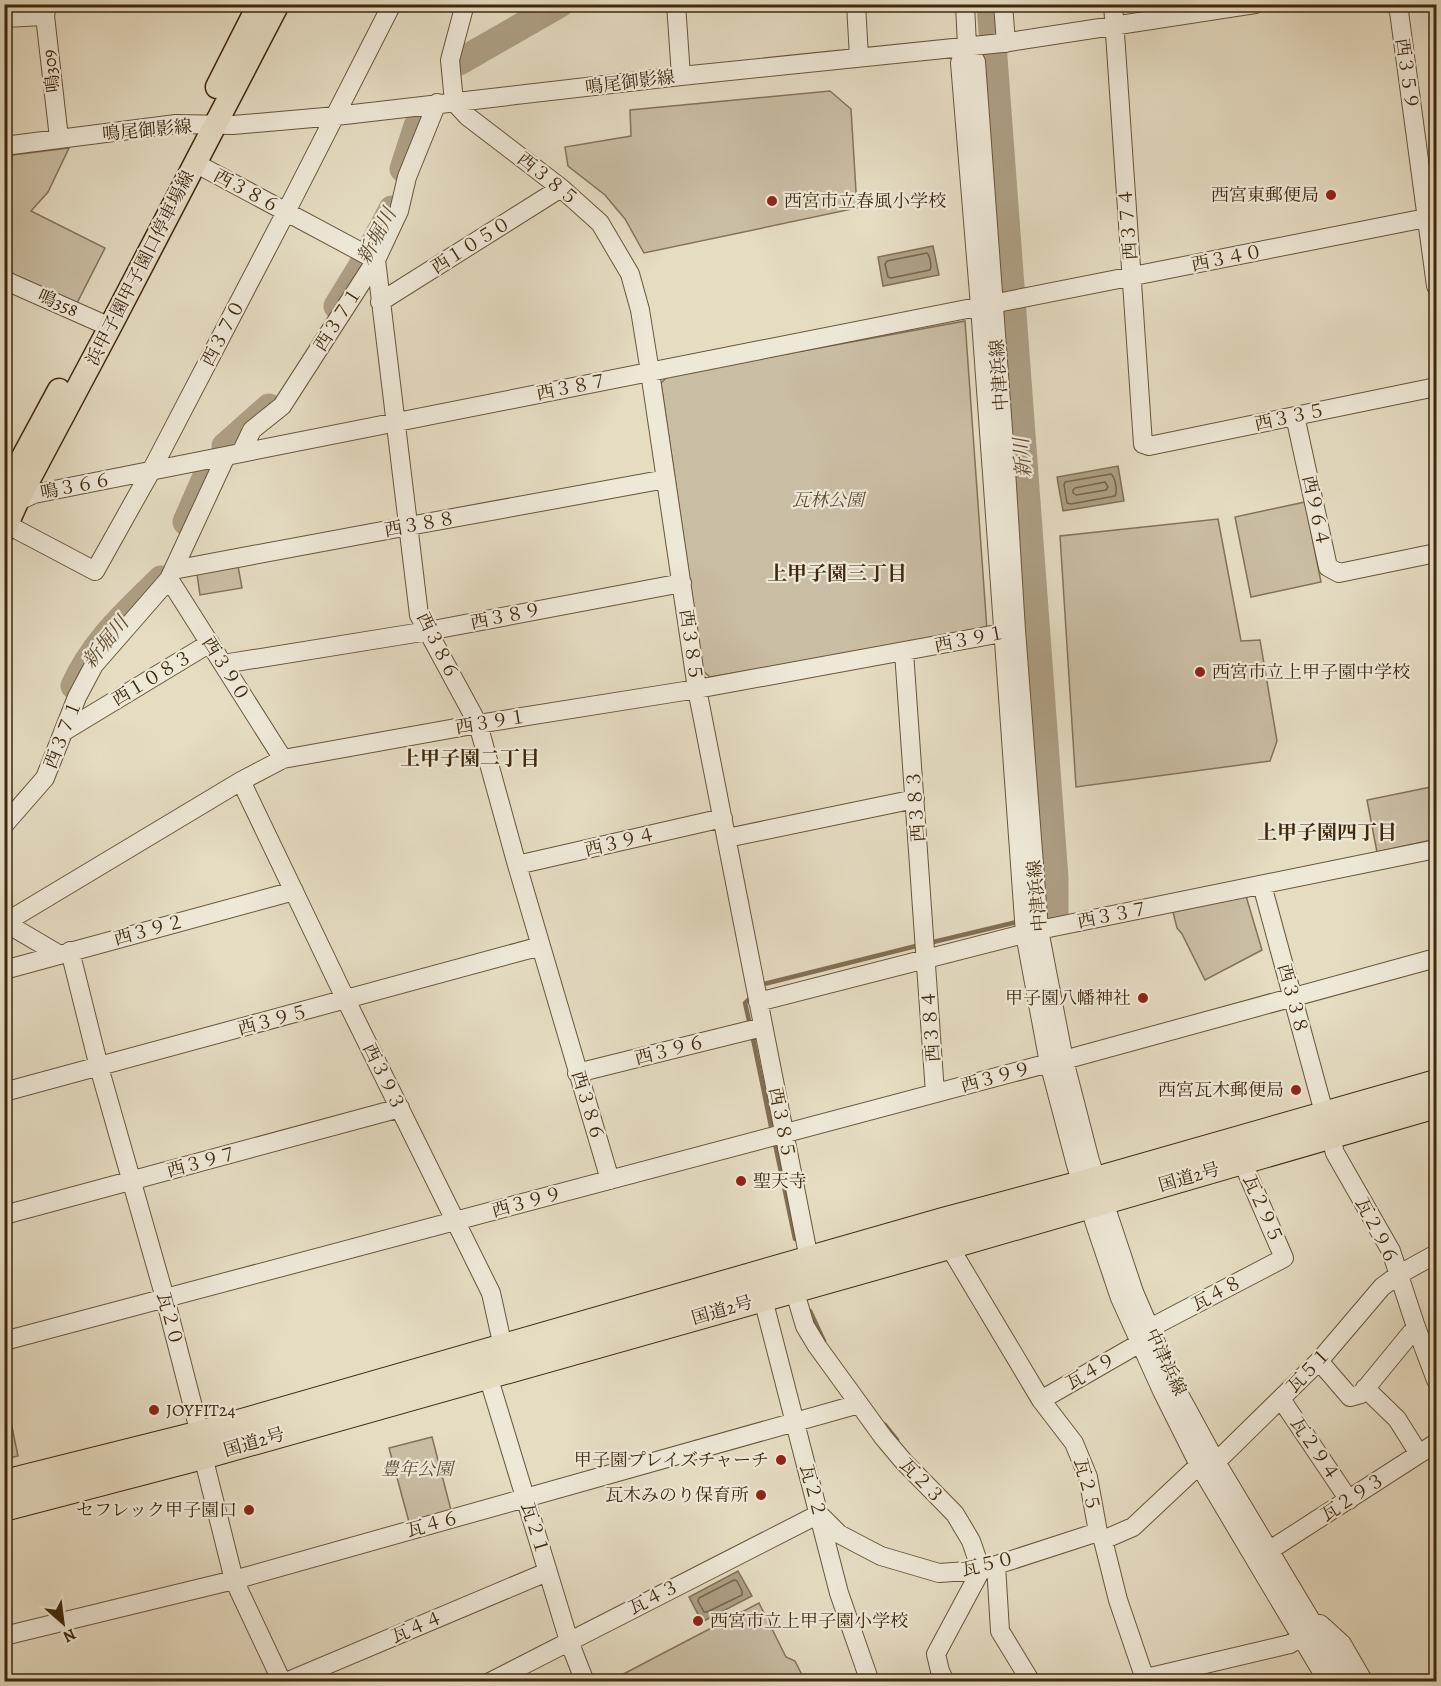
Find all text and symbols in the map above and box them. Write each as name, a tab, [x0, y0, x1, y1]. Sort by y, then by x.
street label: 西３５９	[1390, 37, 1424, 111]
street label: 鳴309	[36, 48, 66, 94]
street label: 鳴尾御影線	[584, 65, 676, 99]
street label: 鳴尾御影線	[101, 114, 193, 146]
street label: 西３８５	[512, 147, 584, 211]
street label: 西３８６	[210, 164, 284, 218]
street label: 浜甲子園甲子園口停車場線	[80, 166, 200, 370]
place label: 西宮東郵便局	[1211, 183, 1319, 207]
street label: 西３７４	[1114, 187, 1142, 261]
marker: 西宮東郵便局	[1324, 188, 1338, 202]
place label: 西宮市立春風小学校	[784, 189, 946, 213]
marker: 西宮市立春風小学校	[765, 194, 779, 208]
water label: 新堀川	[350, 202, 403, 269]
street label: 西１０５０	[426, 211, 516, 279]
street label: 西３４０	[1189, 239, 1265, 277]
street label: 西３７１	[308, 282, 368, 356]
street label: 鳴358	[34, 284, 82, 322]
street label: 西３７０	[196, 296, 250, 370]
street label: 中津浜線	[985, 338, 1013, 412]
street label: 西３８７	[534, 368, 610, 406]
street label: 西３３５	[1252, 398, 1328, 436]
water label: 新川	[1007, 435, 1037, 479]
street label: 鳴３６６	[38, 467, 114, 505]
street label: 西９６４	[1297, 473, 1335, 549]
park label: 瓦林公園	[792, 488, 867, 512]
street label: 西３８８	[382, 506, 458, 542]
district label: 上甲子園三丁目	[767, 560, 907, 587]
street label: 西３８９	[468, 597, 544, 635]
street label: 西３８６	[411, 608, 465, 684]
street label: 西３８５	[674, 608, 708, 682]
water label: 新堀川	[76, 609, 136, 674]
street label: 西３９１	[932, 620, 1008, 658]
street label: 西３９０	[197, 632, 255, 706]
street label: 西１０８３	[107, 645, 197, 711]
place label: 西宮市立上甲子園中学校	[1212, 660, 1410, 684]
marker: 西宮市立上甲子園中学校	[1193, 665, 1207, 679]
street label: 西３７１	[38, 696, 88, 772]
street label: 西３９１	[454, 705, 528, 739]
district label: 上甲子園二丁目	[400, 745, 540, 772]
street label: 西３８３	[902, 769, 930, 843]
district label: 上甲子園四丁目	[1257, 819, 1397, 846]
street label: 西３９４	[582, 822, 658, 862]
street label: 中津浜線	[1022, 859, 1052, 933]
street label: 西３３７	[1075, 896, 1151, 934]
street label: 西３９２	[111, 909, 187, 951]
street label: 西３３８	[1272, 961, 1314, 1037]
place label: 甲子園八幡神社	[1005, 986, 1131, 1010]
street label: 西３８４	[917, 989, 945, 1063]
marker: 甲子園八幡神社	[1136, 991, 1150, 1005]
street label: 西３９５	[235, 999, 311, 1041]
street label: 西３９６	[632, 1030, 708, 1070]
street label: 西３９３	[357, 1039, 411, 1115]
street label: 西３９９	[958, 1056, 1034, 1098]
street label: 西３８６	[566, 1068, 610, 1144]
place label: 西宮瓦木郵便局	[1158, 1078, 1284, 1102]
marker: 西宮瓦木郵便局	[1289, 1083, 1303, 1097]
street label: 西３８５	[763, 1085, 801, 1161]
street label: 西３９７	[164, 1141, 240, 1183]
street label: 国道2号	[1156, 1157, 1222, 1197]
place label: 聖天寺	[753, 1169, 807, 1193]
street label: 瓦２９５	[1237, 1171, 1289, 1247]
marker: 聖天寺	[734, 1174, 748, 1188]
street label: 西３９９	[489, 1181, 565, 1223]
street label: 瓦２９６	[1350, 1193, 1404, 1269]
street label: 瓦４８	[1188, 1270, 1246, 1316]
street label: 瓦２０	[151, 1290, 189, 1348]
street label: 国道2号	[689, 1290, 755, 1330]
street label: 中津浜線	[1140, 1324, 1192, 1400]
street label: 瓦５１	[1282, 1342, 1336, 1398]
street label: 瓦４９	[1062, 1347, 1120, 1395]
place label: JOYFIT24	[166, 1398, 236, 1422]
marker: JOYFIT24	[147, 1403, 161, 1417]
street label: 瓦２９４	[1285, 1412, 1345, 1486]
street label: 国道2号	[221, 1422, 287, 1462]
place label: 甲子園プレイズチャーチ	[574, 1448, 769, 1472]
marker: 甲子園プレイズチャーチ	[774, 1453, 788, 1467]
street label: 瓦２３	[895, 1453, 949, 1509]
street label: 瓦２５	[1068, 1456, 1106, 1514]
park label: 豊年公園	[381, 1457, 456, 1481]
street label: 瓦２２	[794, 1462, 832, 1520]
street label: 瓦２９３	[1316, 1467, 1390, 1527]
place label: 瓦木みのり保育所	[605, 1483, 749, 1507]
marker: 瓦木みのり保育所	[754, 1488, 768, 1502]
place label: セフレック甲子園口	[76, 1498, 237, 1522]
street label: 瓦２１	[516, 1500, 554, 1558]
marker: セフレック甲子園口	[242, 1503, 256, 1517]
street label: 瓦４６	[404, 1505, 462, 1543]
street label: 瓦５０	[959, 1546, 1017, 1582]
street label: 瓦４３	[624, 1574, 684, 1620]
north arrow	[33, 1593, 93, 1653]
street label: 瓦４４	[387, 1605, 447, 1649]
place label: 西宮市立上甲子園小学校	[710, 1609, 908, 1633]
marker: 西宮市立上甲子園小学校	[691, 1614, 705, 1628]
text: N	[59, 1623, 80, 1648]

